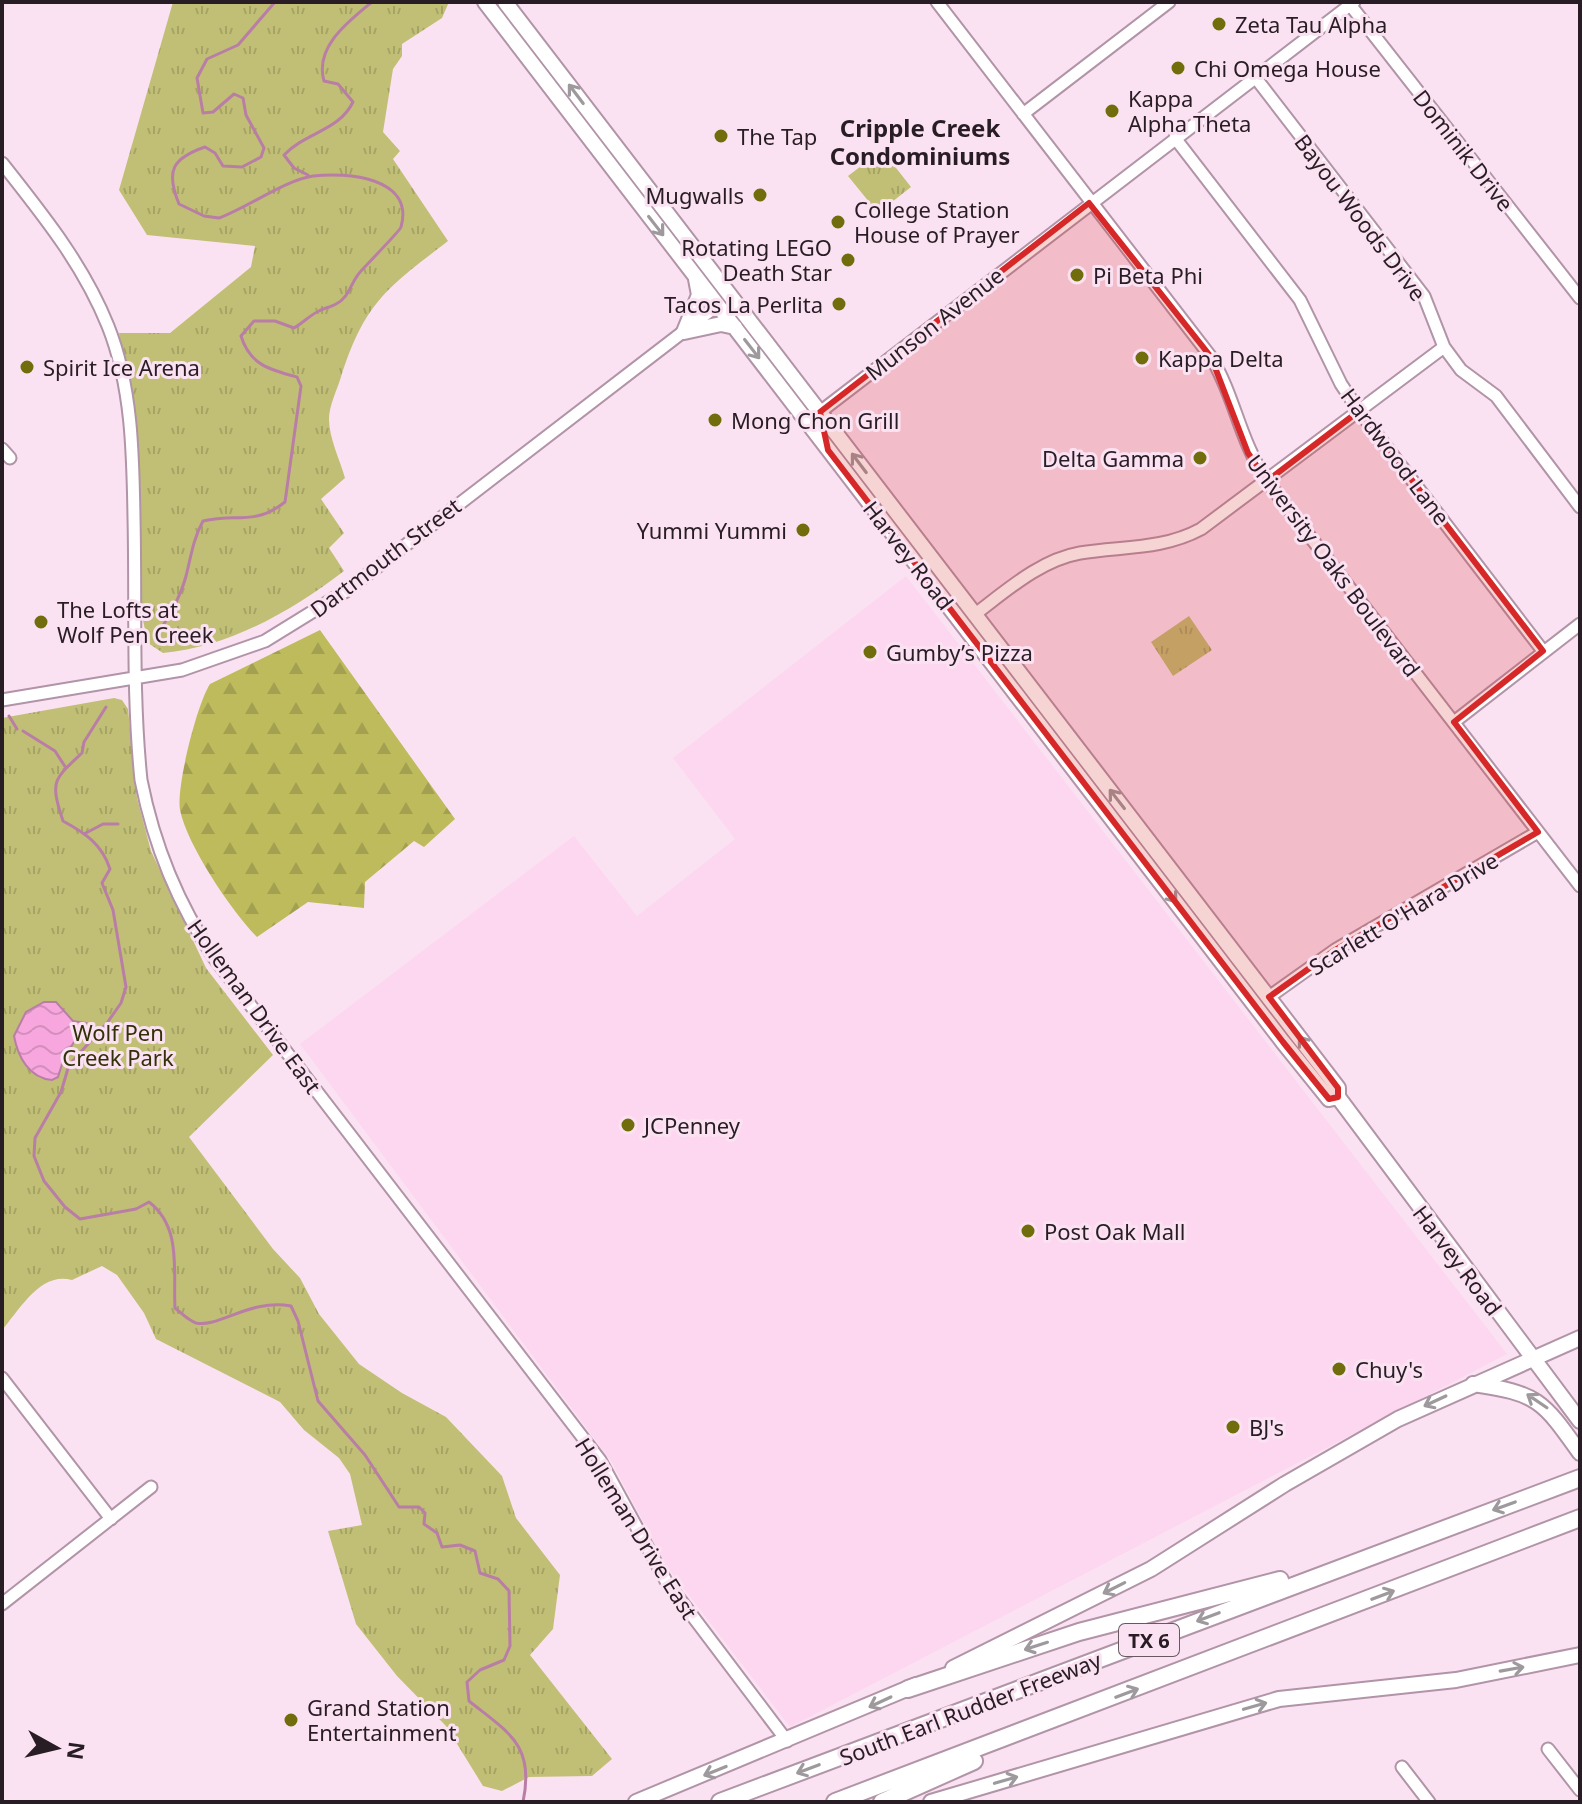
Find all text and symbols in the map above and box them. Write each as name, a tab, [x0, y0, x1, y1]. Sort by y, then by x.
place label: Zeta Tau Alpha	[1235, 9, 1387, 39]
marker: Zeta Tau Alpha	[1210, 15, 1228, 33]
place label: Chi Omega House	[1194, 53, 1381, 83]
marker: Chi Omega House	[1169, 59, 1187, 77]
place label: Kappa Alpha Theta	[1128, 83, 1251, 138]
street label: Dominik Drive	[1407, 83, 1521, 217]
one-way arrow	[567, 84, 584, 105]
marker: Kappa Alpha Theta	[1103, 102, 1121, 120]
district label: Cripple Creek Condominiums	[830, 111, 1010, 172]
place label: The Tap	[737, 121, 817, 151]
marker: The Tap	[712, 127, 730, 145]
street label: Bayou Woods Drive	[1288, 128, 1434, 306]
place label: Mugwalls	[645, 180, 744, 210]
marker: Mugwalls	[751, 186, 769, 204]
place label: College Station House of Prayer	[854, 194, 1020, 249]
marker: College Station House of Prayer	[829, 213, 847, 231]
one-way arrow	[648, 215, 665, 236]
place label: Rotating LEGO Death Star	[681, 232, 832, 287]
marker: Rotating LEGO Death Star	[839, 251, 857, 269]
street label: Munson Avenue	[859, 260, 1009, 386]
place label: Pi Beta Phi	[1093, 260, 1203, 290]
marker: Pi Beta Phi	[1068, 266, 1086, 284]
place label: Tacos La Perlita	[664, 289, 823, 319]
marker: Tacos La Perlita	[830, 295, 848, 313]
one-way arrow	[743, 338, 760, 360]
place label: Kappa Delta	[1158, 343, 1284, 373]
marker: Kappa Delta	[1133, 349, 1151, 367]
place label: Spirit Ice Arena	[43, 352, 200, 382]
marker: Spirit Ice Arena	[18, 358, 36, 376]
street label: Hardwood Lane	[1335, 382, 1457, 530]
place label: Mong Chon Grill	[731, 405, 899, 435]
marker: Mong Chon Grill	[706, 411, 724, 429]
place label: Delta Gamma	[1042, 443, 1184, 473]
street label: University Oaks Boulevard	[1240, 448, 1428, 682]
marker: Delta Gamma	[1191, 449, 1209, 467]
one-way arrow	[850, 453, 867, 474]
street label: Dartmouth Street	[303, 490, 467, 624]
street label: Harvey Road	[857, 494, 961, 616]
place label: Yummi Yummi	[637, 515, 787, 545]
marker: Yummi Yummi	[794, 521, 812, 539]
place label: The Lofts at Wolf Pen Creek	[57, 594, 214, 649]
marker: The Lofts at Wolf Pen Creek	[32, 613, 50, 631]
place label: Gumby’s Pizza	[886, 637, 1033, 667]
marker: Gumby’s Pizza	[861, 643, 879, 661]
one-way arrow	[1108, 789, 1125, 810]
street label: Scarlett O'Hara Drive	[1303, 845, 1503, 981]
one-way arrow	[1160, 881, 1177, 903]
street label: Holleman Drive East	[182, 913, 329, 1099]
park label: Wolf Pen Creek Park	[62, 1017, 174, 1072]
one-way arrow	[1297, 1036, 1314, 1057]
place label: JCPenney	[642, 1110, 741, 1140]
marker: JCPenney	[619, 1116, 637, 1134]
street label: Harvey Road	[1407, 1199, 1509, 1321]
place label: Post Oak Mall	[1044, 1216, 1185, 1246]
marker: Post Oak Mall	[1019, 1222, 1037, 1240]
place label: Chuy's	[1355, 1354, 1423, 1384]
marker: Chuy's	[1330, 1360, 1348, 1378]
one-way arrow	[1526, 1393, 1548, 1409]
one-way arrow	[1424, 1394, 1448, 1409]
place label: BJ's	[1249, 1412, 1284, 1442]
marker: BJ's	[1224, 1418, 1242, 1436]
street label: Holleman Drive East	[569, 1432, 705, 1625]
one-way arrow	[1492, 1500, 1517, 1514]
one-way arrow	[1102, 1580, 1126, 1596]
one-way arrow	[1370, 1587, 1395, 1601]
one-way arrow	[1196, 1611, 1221, 1625]
road number: TX 6	[1119, 1624, 1179, 1656]
one-way arrow	[1024, 1640, 1049, 1655]
street label: South Earl Rudder Freeway	[835, 1644, 1106, 1772]
one-way arrow	[1499, 1661, 1524, 1676]
one-way arrow	[1114, 1685, 1139, 1699]
place label: Grand Station Entertainment	[307, 1692, 456, 1747]
one-way arrow	[869, 1695, 893, 1710]
one-way arrow	[1241, 1697, 1267, 1712]
north arrow	[16, 1708, 96, 1788]
marker: Grand Station Entertainment	[282, 1711, 300, 1729]
text: N	[61, 1740, 93, 1762]
one-way arrow	[796, 1763, 821, 1777]
one-way arrow	[703, 1764, 728, 1779]
one-way arrow	[992, 1772, 1018, 1787]

